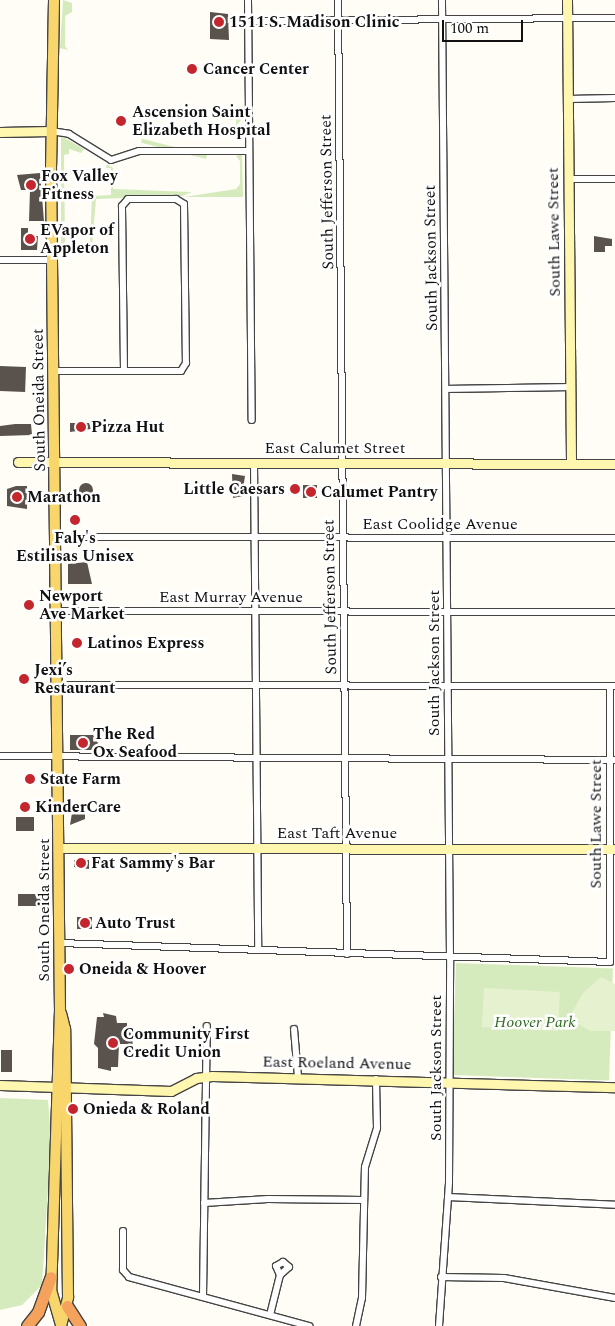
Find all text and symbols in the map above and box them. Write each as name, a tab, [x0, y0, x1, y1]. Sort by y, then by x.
scale bar	[445, 10, 526, 42]
place label: 1511 S. Madison Clinic	[229, 12, 400, 32]
marker: 1511 S. Madison Clinic	[213, 16, 225, 28]
text: 100 m	[450, 17, 489, 40]
place label: Cancer Center	[203, 59, 309, 79]
marker: Cancer Center	[185, 62, 199, 76]
place label: Ascension Saint Elizabeth Hospital	[132, 102, 271, 140]
marker: Ascension Saint Elizabeth Hospital	[114, 114, 128, 128]
street label: South Jefferson Street	[316, 114, 338, 270]
place label: Fox Valley Fitness	[41, 166, 118, 204]
street label: South Lawe Street	[543, 167, 565, 297]
marker: Fox Valley Fitness	[25, 179, 37, 191]
street label: South Jackson Street	[420, 185, 442, 331]
place label: EVapor of Appleton	[40, 220, 114, 258]
marker: EVapor of Appleton	[24, 233, 36, 245]
street label: South Oneida Street	[28, 328, 50, 472]
place label: Pizza Hut	[91, 417, 164, 437]
marker: Pizza Hut	[75, 421, 87, 433]
street label: East Calumet Street	[265, 438, 405, 458]
place label: Little Caesars	[183, 479, 285, 499]
place label: Calumet Pantry	[321, 482, 437, 502]
marker: Little Caesars	[289, 483, 301, 495]
marker: Calumet Pantry	[305, 486, 317, 498]
place label: Marathon	[27, 487, 101, 507]
marker: Marathon	[11, 491, 23, 503]
marker: Faly's Estilisas Unisex	[69, 514, 81, 526]
street label: East Coolidge Avenue	[362, 514, 518, 534]
street label: South Jefferson Street	[319, 519, 341, 675]
place label: Faly's Estilisas Unisex	[16, 528, 134, 566]
place label: Newport Ave Market	[39, 586, 125, 624]
street label: East Murray Avenue	[159, 587, 303, 607]
street label: South Jackson Street	[424, 590, 444, 736]
marker: Newport Ave Market	[23, 599, 35, 611]
place label: Latinos Express	[87, 633, 204, 653]
marker: Latinos Express	[71, 637, 83, 649]
place label: Jexi’s Restaurant	[34, 660, 115, 698]
marker: Jexi’s Restaurant	[18, 673, 30, 685]
place label: The Red Ox Seafood	[93, 724, 177, 762]
marker: The Red Ox Seafood	[77, 737, 89, 749]
street label: South Lawe Street	[586, 759, 606, 889]
place label: State Farm	[40, 769, 121, 789]
marker: State Farm	[24, 773, 36, 785]
place label: KinderCare	[35, 797, 121, 817]
marker: KinderCare	[19, 801, 31, 813]
street label: East Taft Avenue	[277, 823, 397, 843]
street label: South Oneida Street	[34, 838, 54, 982]
place label: Fat Sammy's Bar	[91, 853, 215, 873]
marker: Fat Sammy's Bar	[75, 857, 87, 869]
place label: Auto Trust	[95, 913, 175, 933]
marker: Auto Trust	[79, 917, 91, 929]
place label: Oneida & Hoover	[79, 959, 206, 979]
marker: Oneida & Hoover	[63, 963, 75, 975]
street label: South Jackson Street	[426, 995, 446, 1141]
park label: Hoover Park	[494, 1012, 576, 1032]
place label: Community First Credit Union	[123, 1024, 250, 1062]
marker: Community First Credit Union	[107, 1037, 119, 1049]
street label: East Roeland Avenue	[262, 1052, 412, 1074]
place label: Onieda & Roland	[83, 1099, 210, 1119]
marker: Onieda & Roland	[67, 1103, 79, 1115]

